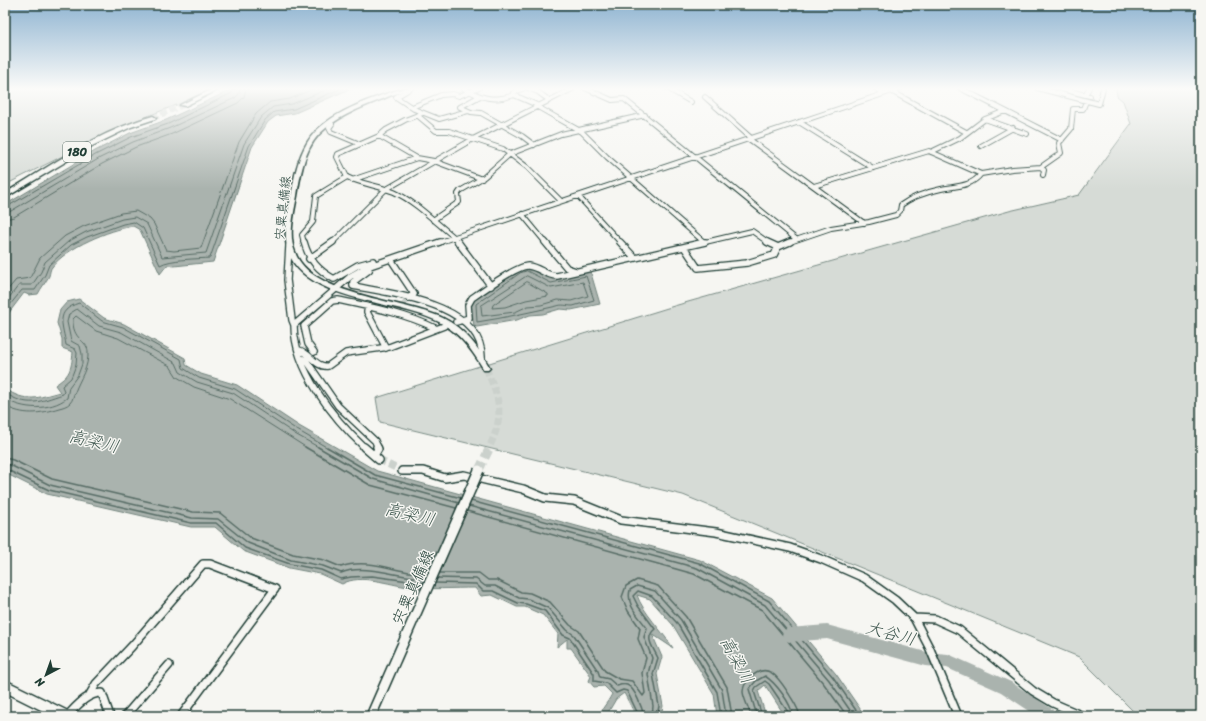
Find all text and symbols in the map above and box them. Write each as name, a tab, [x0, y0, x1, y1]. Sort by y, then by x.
road number: 180	[63, 142, 91, 162]
street label: 宍粟真備線	[268, 174, 297, 242]
water label: 高梁川	[66, 421, 122, 461]
water label: 高梁川	[382, 494, 438, 534]
street label: 宍粟真備線	[383, 545, 442, 630]
water label: 大谷川	[862, 612, 920, 654]
water label: 高梁川	[712, 630, 762, 690]
north arrow	[26, 655, 66, 695]
text: N	[30, 672, 50, 692]

